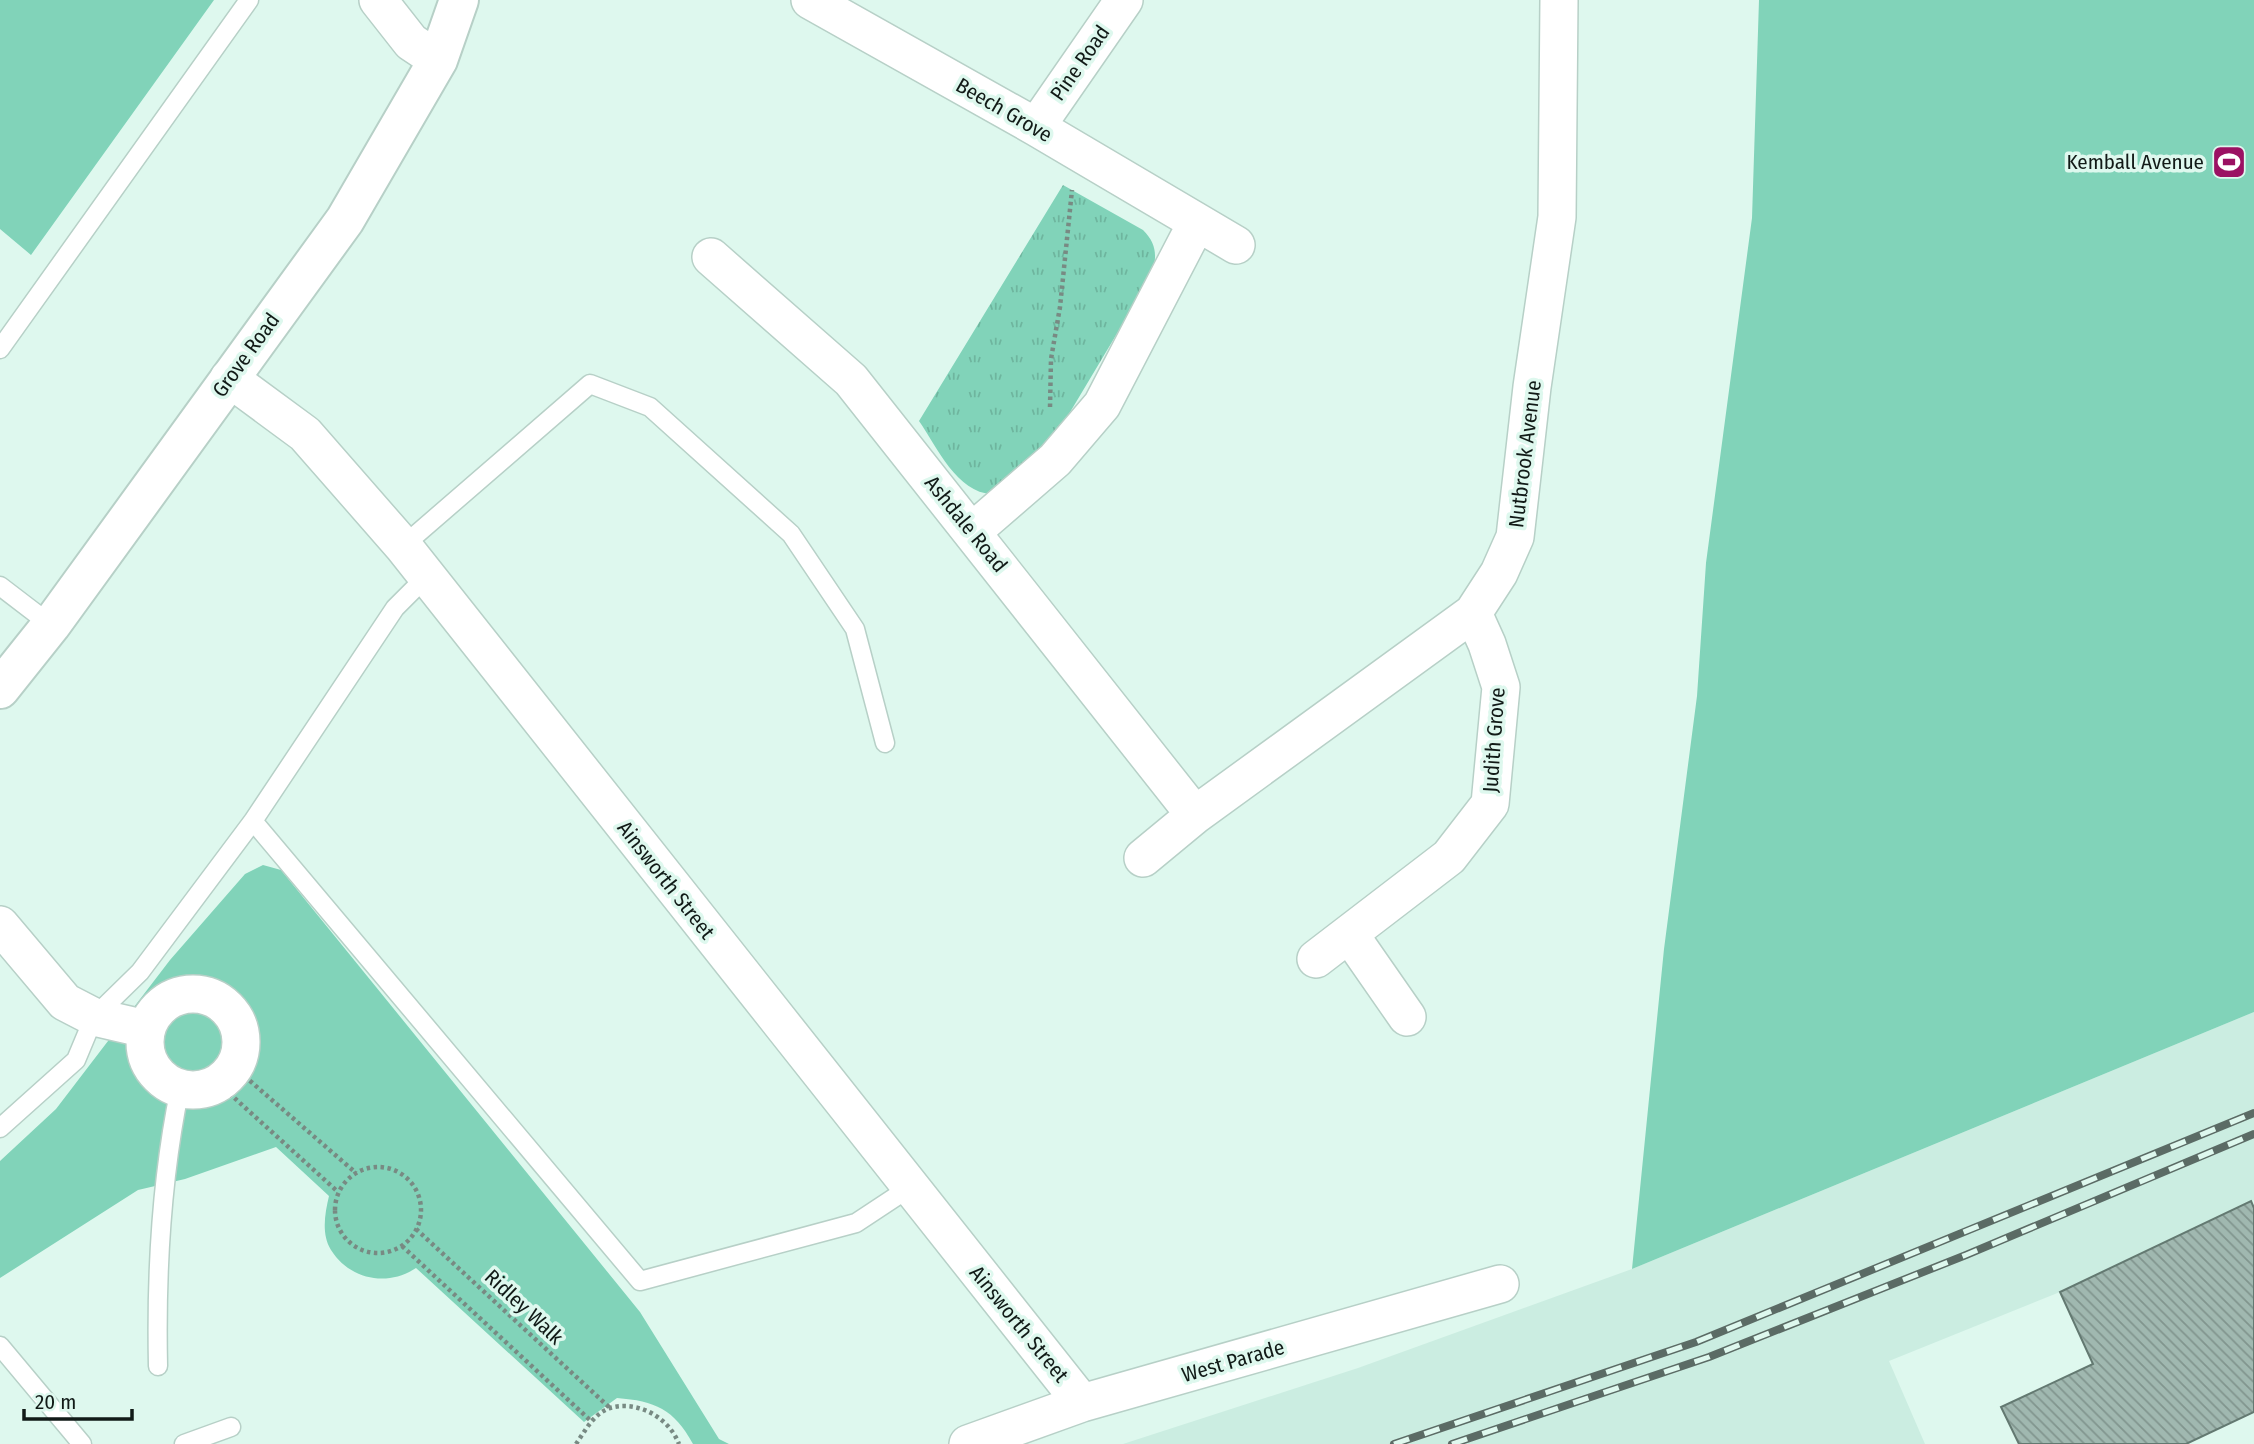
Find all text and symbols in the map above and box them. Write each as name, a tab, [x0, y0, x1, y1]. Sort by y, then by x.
street label: Pine Road	[1045, 20, 1115, 106]
street label: Beech Grove	[951, 72, 1057, 148]
sports icon: Kemball Avenue	[2210, 143, 2248, 181]
place label: Kemball Avenue	[2066, 149, 2204, 175]
street label: Grove Road	[207, 308, 285, 402]
street label: Nutbrook Avenue	[1503, 379, 1547, 529]
street label: Ashdale Road	[919, 470, 1013, 578]
street label: Judith Grove	[1477, 686, 1511, 794]
street label: Ainsworth Street	[612, 816, 720, 944]
street label: Ainsworth Street	[964, 1260, 1074, 1388]
street label: Ridley Walk	[479, 1264, 569, 1350]
street label: West Parade	[1179, 1334, 1287, 1388]
scale bar	[24, 1378, 133, 1422]
text: 20 m	[35, 1389, 76, 1415]

